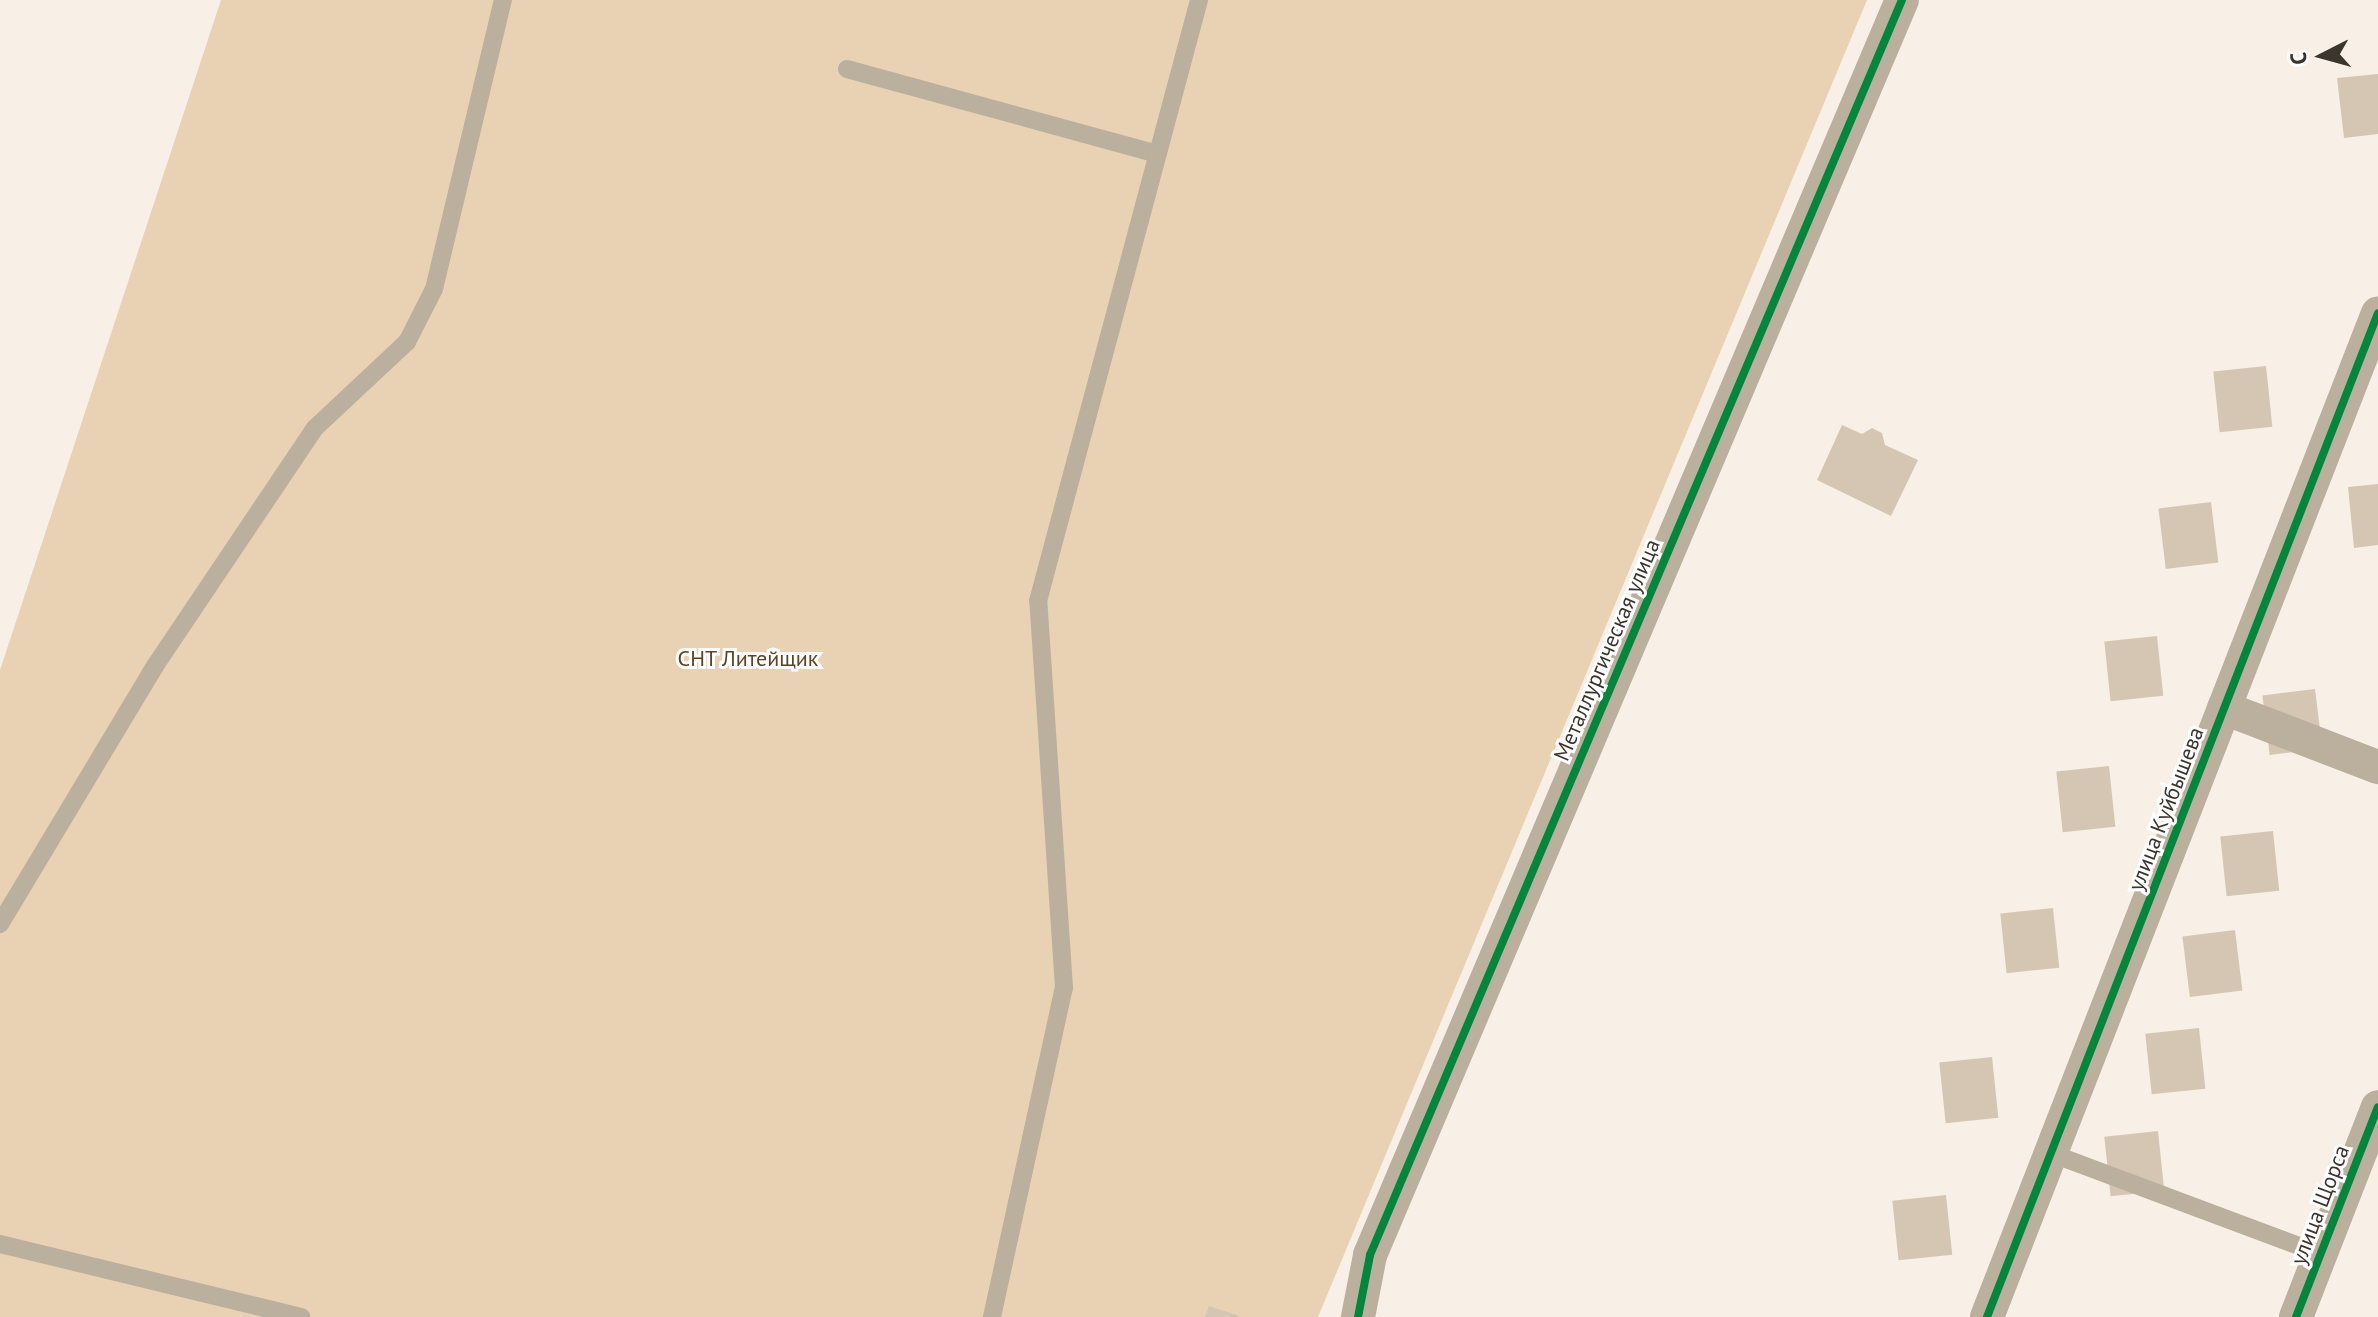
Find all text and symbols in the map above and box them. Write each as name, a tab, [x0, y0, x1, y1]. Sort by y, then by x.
north arrow	[2282, 16, 2362, 96]
text: С	[2284, 51, 2313, 66]
street label: Металлургическая улица	[1548, 535, 1666, 765]
park label: СНТ Литейщик	[677, 646, 819, 672]
street label: улица Куйбышева	[2123, 723, 2209, 895]
street label: улица Щорса	[2285, 1141, 2355, 1269]

